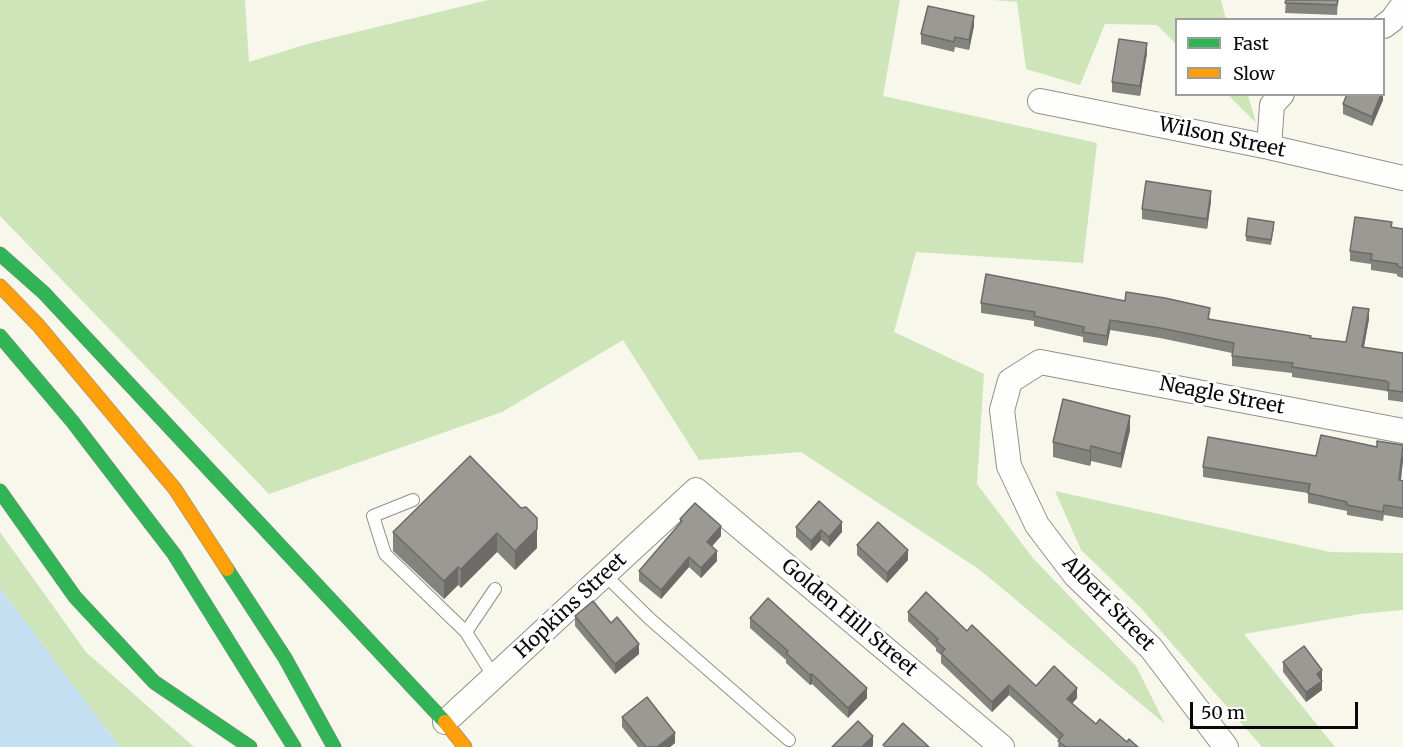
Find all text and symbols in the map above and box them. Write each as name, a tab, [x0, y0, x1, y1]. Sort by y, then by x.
legend	[1175, 18, 1385, 96]
text: Fast	[1233, 32, 1269, 55]
text: Slow	[1233, 62, 1275, 85]
street label: Wilson Street	[1156, 113, 1288, 163]
street label: Neagle Street	[1157, 372, 1287, 420]
street label: Hopkins Street	[510, 548, 632, 664]
street label: Albert Street	[1057, 552, 1159, 656]
street label: Golden Hill Street	[776, 554, 922, 682]
scale bar	[1193, 690, 1361, 728]
text: 50 m	[1201, 701, 1245, 724]

